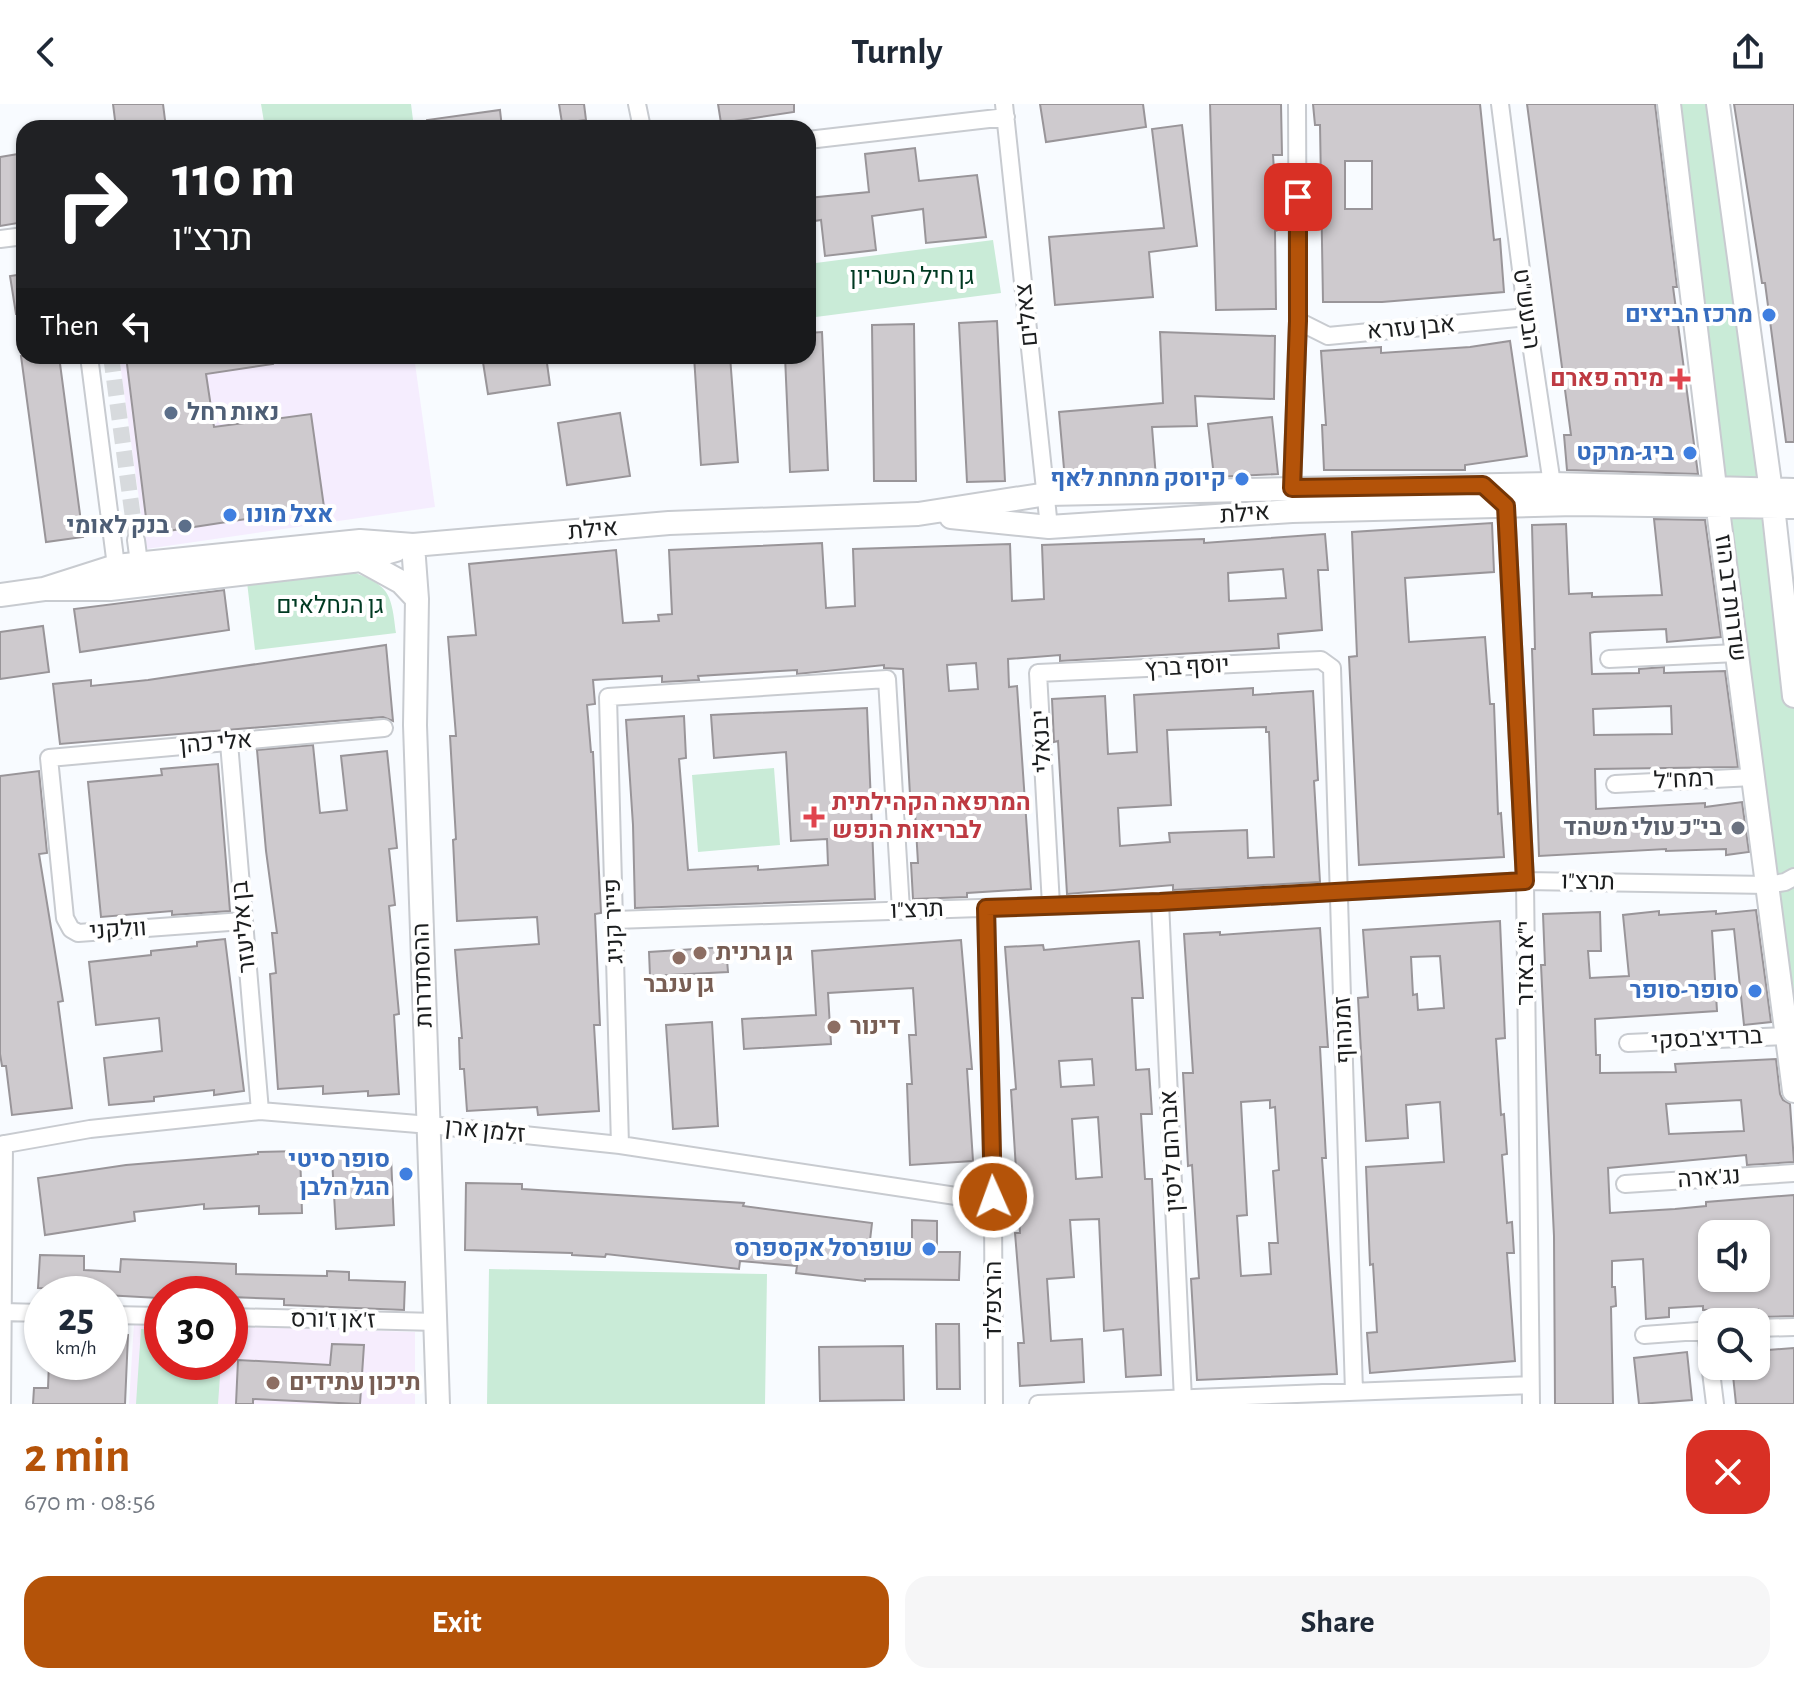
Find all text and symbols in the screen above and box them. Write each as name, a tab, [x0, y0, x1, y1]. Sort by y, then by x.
icon: back	[24, 30, 68, 74]
icon: share	[1726, 30, 1770, 74]
text: Turnly	[851, 34, 943, 70]
text: 110 m	[172, 150, 295, 206]
icon: right	[40, 152, 144, 256]
pin	[1264, 163, 1332, 231]
icon: arrive	[1276, 175, 1320, 219]
text: תרצ"ו	[172, 221, 253, 257]
park label: גן חיל השריון	[850, 265, 974, 289]
street label: הבעש"ט	[1508, 267, 1544, 351]
street label: צאלים	[1012, 282, 1042, 348]
place label: מרכז הביצים	[1625, 303, 1753, 327]
icon: left	[115, 304, 159, 348]
marker: מרכז הביצים	[1760, 306, 1778, 324]
text: Then	[40, 311, 99, 341]
street label: אבן עזרא	[1366, 312, 1456, 344]
place label: מירה פארם	[1550, 367, 1664, 391]
marker: מירה פארם	[1671, 370, 1689, 388]
place label: נאות רחל	[187, 401, 279, 425]
marker: נאות רחל	[162, 404, 180, 422]
place label: ביג-מרקט	[1576, 441, 1674, 465]
marker: ביג-מרקט	[1681, 444, 1699, 462]
place label: קיוסק מתחת לאף	[1050, 467, 1226, 491]
marker: קיוסק מתחת לאף	[1233, 470, 1251, 488]
street label: אילת	[1219, 500, 1271, 528]
place label: אצל מונו	[246, 503, 333, 527]
marker: אצל מונו	[221, 506, 239, 524]
place label: בנק לאומי	[66, 514, 169, 538]
street label: אילת	[567, 516, 619, 544]
marker: בנק לאומי	[176, 517, 194, 535]
street label: שדרות דב הוז	[1710, 533, 1750, 663]
park label: גן הנחלאים	[276, 594, 384, 618]
street label: יוסף ברץ	[1144, 653, 1230, 681]
street label: יבנאלי	[1028, 709, 1056, 773]
street label: אלי כהן	[179, 728, 253, 758]
street label: רמח"ל	[1653, 766, 1715, 794]
place label: המרפאה הקהילתית לבריאות הנפש	[832, 791, 1031, 843]
marker: המרפאה הקהילתית לבריאות הנפש	[803, 806, 825, 828]
place label: בי"כ עולי משהד	[1563, 816, 1722, 840]
marker: בי"כ עולי משהד	[1729, 819, 1747, 837]
street label: תרצ"ו	[1561, 870, 1615, 894]
street label: פייר קניג	[601, 878, 627, 964]
street label: בן אליעזר	[228, 879, 260, 974]
street label: תרצ"ו	[890, 897, 944, 923]
street label: וולקני	[89, 916, 147, 944]
street label: י"א באדר	[1514, 920, 1538, 1006]
street label: ההסתדרות	[409, 922, 437, 1028]
place label: גן גרנית	[716, 941, 793, 965]
marker: גן גרנית	[691, 944, 709, 962]
marker: גן ענבר	[670, 949, 688, 967]
place label: גן ענבר	[643, 973, 715, 997]
place label: סופר-סופר	[1630, 979, 1739, 1003]
marker: סופר-סופר	[1746, 982, 1764, 1000]
street label: זמנהוף	[1331, 996, 1357, 1064]
place label: דינור	[850, 1015, 901, 1039]
marker: דינור	[825, 1018, 843, 1036]
street label: ברדיצ'בסקי	[1651, 1024, 1764, 1054]
street label: אברהם ליסין	[1157, 1089, 1187, 1213]
street label: זלמן ארן	[443, 1115, 527, 1147]
place label: סופר סיטי הגל הלבן	[288, 1148, 390, 1200]
position arrow	[951, 1155, 1035, 1239]
street label: נג'ארה	[1677, 1164, 1741, 1192]
marker: סופר סיטי הגל הלבן	[397, 1165, 415, 1183]
map controls	[1698, 1220, 1770, 1380]
button: sound	[1698, 1220, 1770, 1292]
place label: שופרסל אקספרס	[734, 1237, 913, 1261]
marker: שופרסל אקספרס	[920, 1240, 938, 1258]
street label: הרצפלד	[982, 1261, 1006, 1339]
speed limit sign: 30	[144, 1276, 248, 1380]
text: 25	[58, 1298, 94, 1338]
street label: ז'אן ז'ורס	[290, 1307, 376, 1333]
button: search	[1698, 1308, 1770, 1380]
text: km/h	[55, 1338, 97, 1358]
place label: תיכון עתידים	[289, 1371, 421, 1395]
marker: תיכון עתידים	[264, 1374, 282, 1392]
button: close	[1686, 1430, 1770, 1514]
text: 2 min	[24, 1433, 131, 1481]
text: 670 m · 08:56	[24, 1489, 156, 1515]
button: Exit	[24, 1576, 889, 1668]
button: Share	[905, 1576, 1770, 1668]

